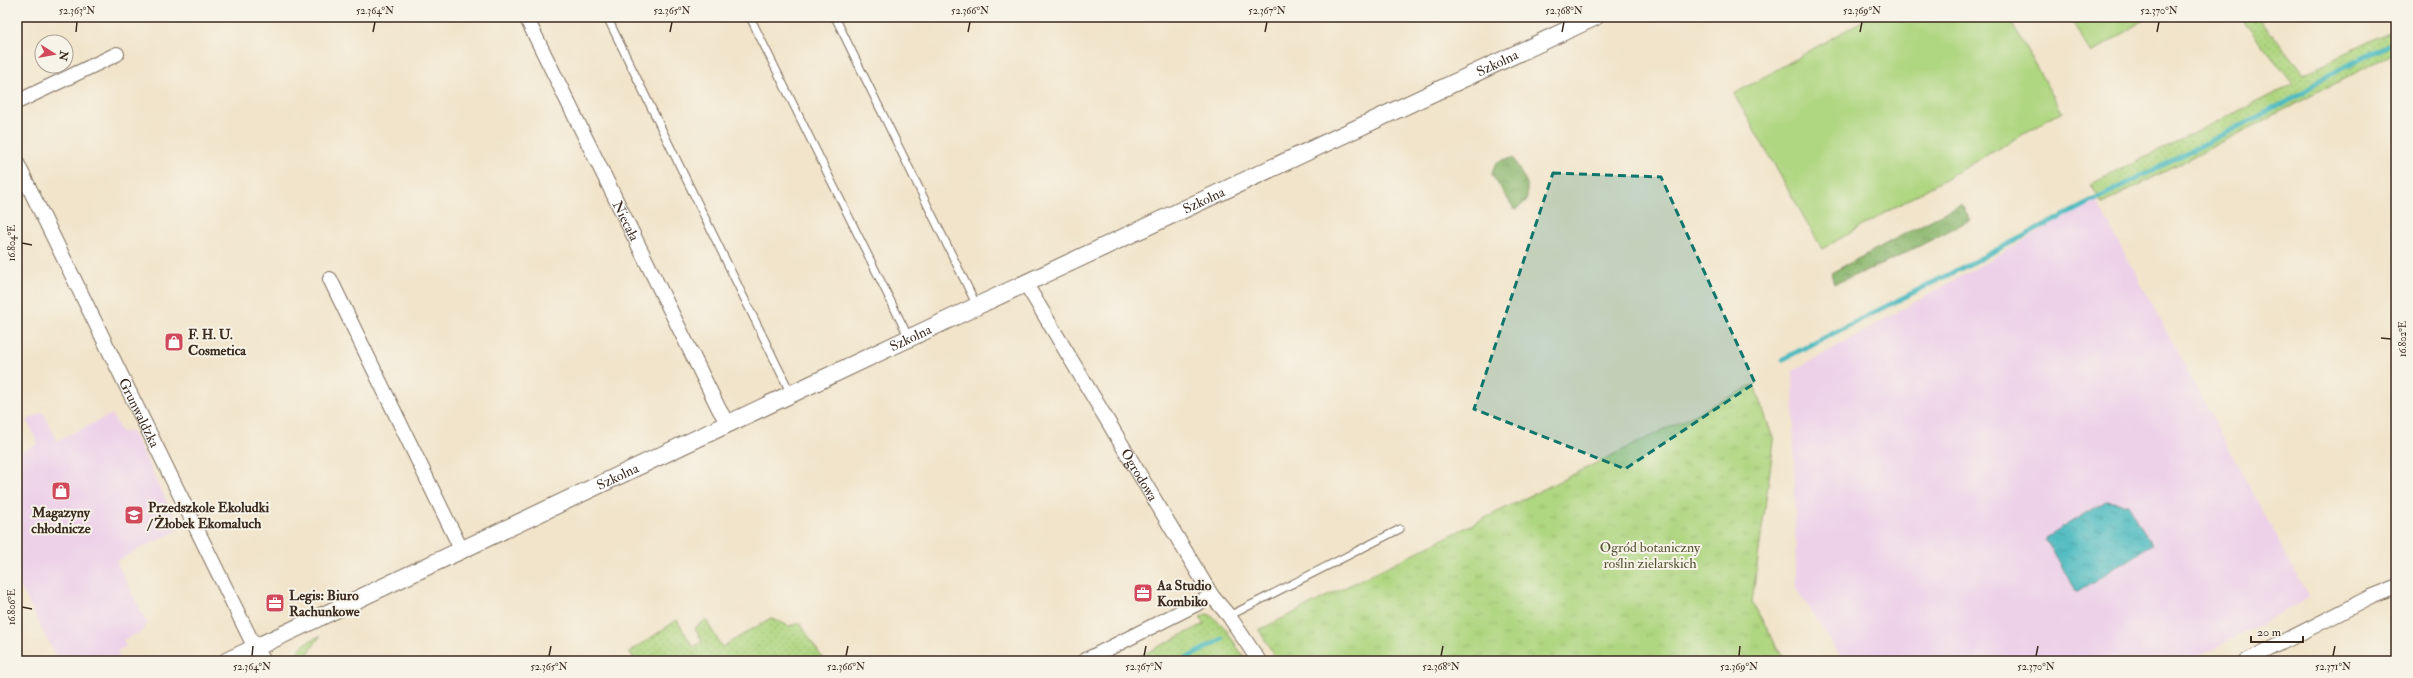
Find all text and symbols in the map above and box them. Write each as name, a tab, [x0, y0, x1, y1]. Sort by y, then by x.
text: 52.363°N	[59, 5, 95, 17]
text: 52.364°N	[356, 5, 394, 17]
text: 52.365°N	[653, 5, 691, 17]
text: 52.366°N	[951, 5, 989, 17]
text: 52.367°N	[1248, 5, 1286, 17]
text: 52.368°N	[1545, 5, 1583, 17]
text: 52.369°N	[1843, 5, 1881, 17]
text: 52.370°N	[2140, 5, 2178, 17]
north arrow	[34, 34, 74, 74]
street label: Szkolna	[1474, 46, 1521, 80]
text: N	[56, 49, 71, 63]
street label: Szkolna	[1180, 183, 1228, 218]
street label: Niecała	[609, 198, 643, 244]
text: 16.804°E	[6, 225, 18, 261]
street label: Szkolna	[887, 321, 934, 355]
text: 16.802°E	[2397, 321, 2409, 357]
place label: F. H. U. Cosmetica	[188, 326, 247, 359]
shop icon: F. H. U. Cosmetica	[163, 331, 185, 353]
street label: Grunwaldzka	[115, 375, 163, 451]
street label: Ogrodowa	[1117, 446, 1162, 504]
street label: Szkolna	[594, 459, 642, 494]
shop icon: Magazyny chłodnicze	[50, 480, 72, 502]
place label: Przedszkole Ekoludki / Żłobek Ekomaluch	[146, 499, 269, 532]
place label: Magazyny chłodnicze	[31, 504, 91, 537]
school or university icon: Przedszkole Ekoludki / Żłobek Ekomaluch	[123, 504, 145, 526]
park label: Ogród botaniczny roślin zielarskich	[1600, 539, 1701, 572]
place label: Aa Studio Kombiko	[1156, 577, 1212, 610]
office icon: Aa Studio Kombiko	[1132, 582, 1154, 604]
place label: Legis: Biuro Rachunkowe	[289, 587, 360, 620]
text: 16.806°E	[6, 589, 18, 625]
office icon: Legis: Biuro Rachunkowe	[264, 592, 286, 614]
scale bar	[2251, 618, 2303, 644]
text: 20 m	[2257, 625, 2282, 640]
text: 52.364°N	[233, 661, 271, 673]
text: 52.365°N	[530, 661, 568, 673]
text: 52.366°N	[827, 661, 865, 673]
text: 52.367°N	[1125, 661, 1163, 673]
text: 52.368°N	[1422, 661, 1460, 673]
text: 52.369°N	[1720, 661, 1758, 673]
text: 52.370°N	[2017, 661, 2055, 673]
text: 52.371°N	[2315, 661, 2351, 673]

